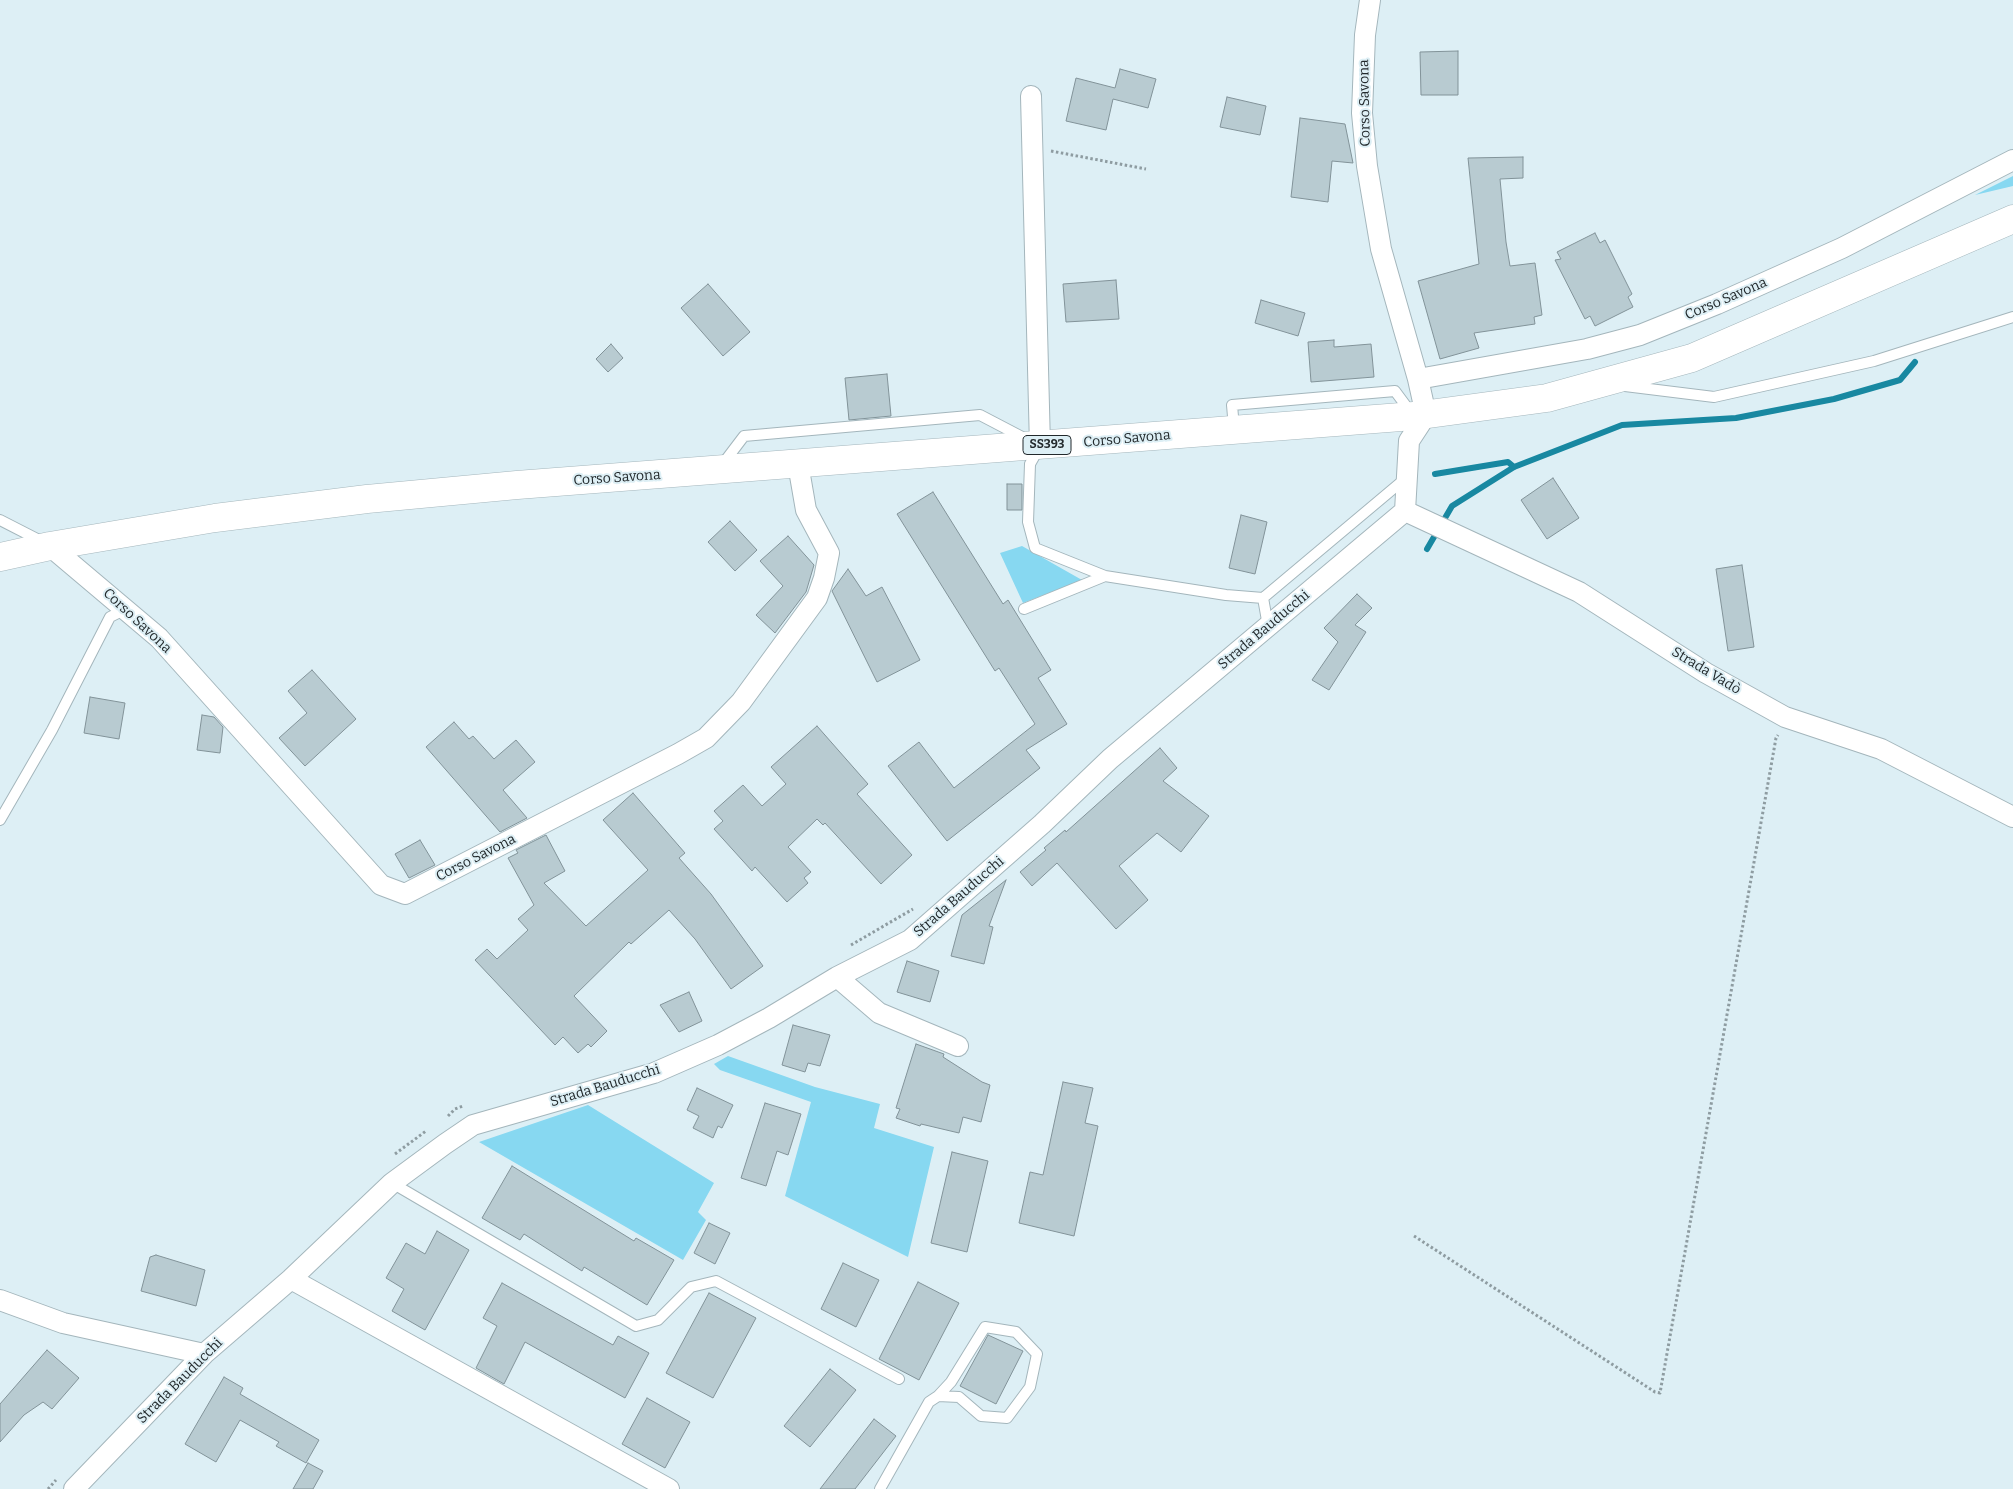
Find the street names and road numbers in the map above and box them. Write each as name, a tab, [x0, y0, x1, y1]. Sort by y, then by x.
street label: Corso Savona	[1356, 59, 1374, 147]
street label: Corso Savona	[1683, 274, 1769, 324]
street label: Corso Savona	[1083, 427, 1171, 451]
road number: SS393	[1023, 436, 1071, 454]
street label: Corso Savona	[573, 467, 661, 489]
street label: Corso Savona	[99, 585, 175, 657]
street label: Strada Bauducchi	[1215, 587, 1313, 673]
street label: Strada Vadò	[1668, 644, 1744, 698]
street label: Corso Savona	[433, 831, 519, 885]
street label: Strada Bauducchi	[910, 853, 1008, 941]
street label: Strada Bauducchi	[548, 1061, 662, 1111]
street label: Strada Bauducchi	[134, 1335, 226, 1427]

